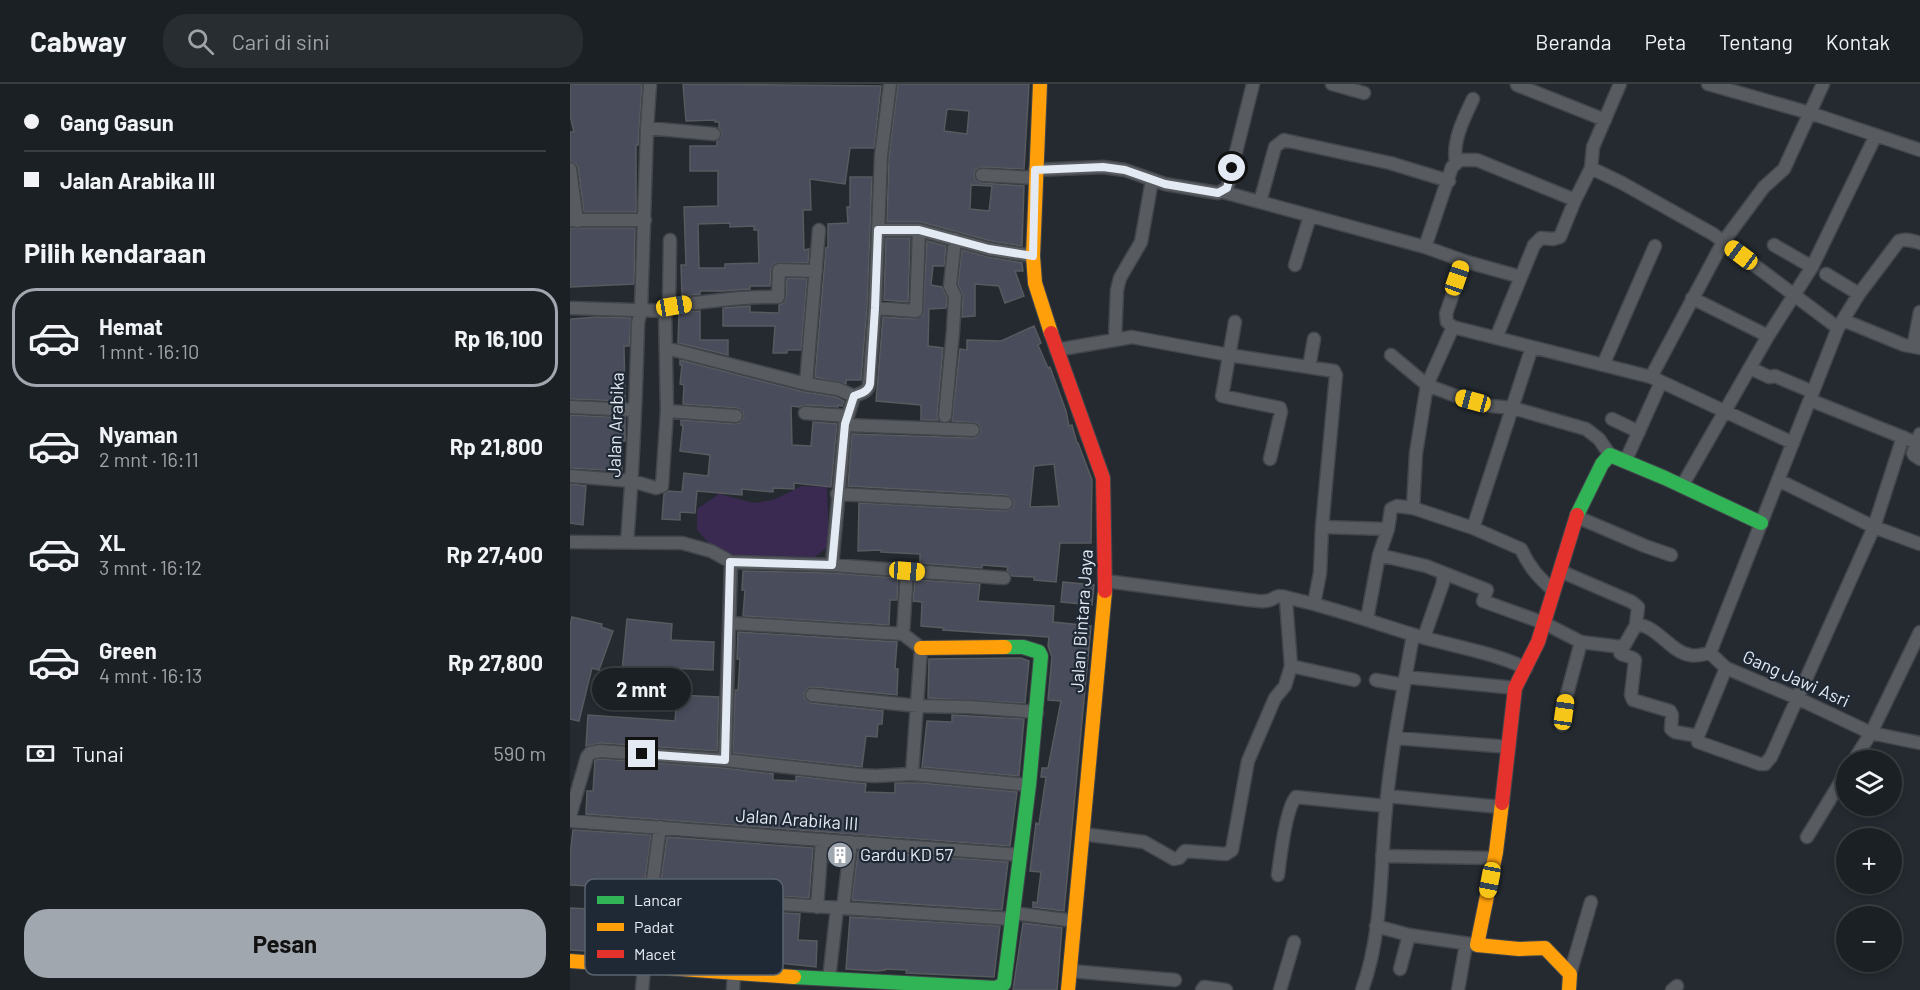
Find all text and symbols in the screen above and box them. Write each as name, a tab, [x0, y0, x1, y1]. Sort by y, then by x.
search box	[163, 14, 583, 68]
text: Cabway	[30, 24, 127, 58]
icon: search	[184, 25, 217, 58]
text: Cari di sini	[232, 28, 330, 54]
text: Beranda	[1535, 29, 1611, 54]
text: Peta	[1644, 29, 1686, 54]
text: Tentang	[1719, 29, 1793, 54]
text: Kontak	[1826, 29, 1890, 54]
text: Gang Gasun	[60, 109, 174, 135]
route start	[1218, 154, 1245, 181]
text: Jalan Arabika III	[60, 167, 215, 193]
text: Pilih kendaraan	[24, 236, 206, 268]
car	[1721, 237, 1761, 273]
car	[1443, 258, 1471, 298]
car	[655, 294, 693, 318]
icon: car	[27, 311, 81, 365]
text: Hemat	[99, 313, 163, 339]
text: Rp 16,100	[454, 325, 543, 351]
text: 1 mnt · 16:10	[99, 339, 199, 363]
street label: Jalan Arabika	[602, 372, 628, 478]
car	[1453, 388, 1493, 414]
icon: car	[27, 419, 81, 473]
text: Nyaman	[99, 421, 178, 447]
text: Rp 21,800	[450, 433, 543, 459]
text: 2 mnt · 16:11	[99, 447, 199, 471]
icon: car	[27, 527, 81, 581]
text: XL	[99, 529, 125, 555]
text: Rp 27,400	[447, 541, 543, 567]
street label: Jalan Bintara Jaya	[1065, 549, 1097, 693]
text: 3 mnt · 16:12	[99, 555, 202, 579]
car	[888, 561, 926, 581]
icon: car	[27, 635, 81, 689]
text: Green	[99, 637, 157, 663]
street label: Gang Jawi Asri	[1740, 645, 1853, 711]
text: Rp 27,800	[448, 649, 543, 675]
text: 4 mnt · 16:13	[99, 663, 202, 687]
callout: 2 mnt	[592, 667, 692, 709]
text: 2 mnt	[616, 677, 667, 701]
car	[1553, 693, 1575, 731]
icon: cash	[24, 737, 57, 770]
text: Tunai	[72, 740, 124, 766]
route end	[628, 740, 655, 767]
text: 590 m	[493, 741, 546, 765]
map controls	[1836, 750, 1902, 972]
button: layers	[1836, 750, 1902, 816]
street label: Jalan Arabika III	[735, 804, 859, 834]
button: +	[1836, 828, 1902, 894]
building icon: Gardu KD 57	[825, 840, 855, 870]
place label: Gardu KD 57	[860, 843, 954, 865]
car	[1478, 861, 1502, 899]
legend	[585, 879, 783, 975]
text: Lancar	[634, 890, 682, 909]
button: −	[1836, 906, 1902, 972]
button: Pesan	[24, 909, 546, 978]
text: Padat	[634, 917, 674, 936]
text: Macet	[634, 944, 676, 963]

